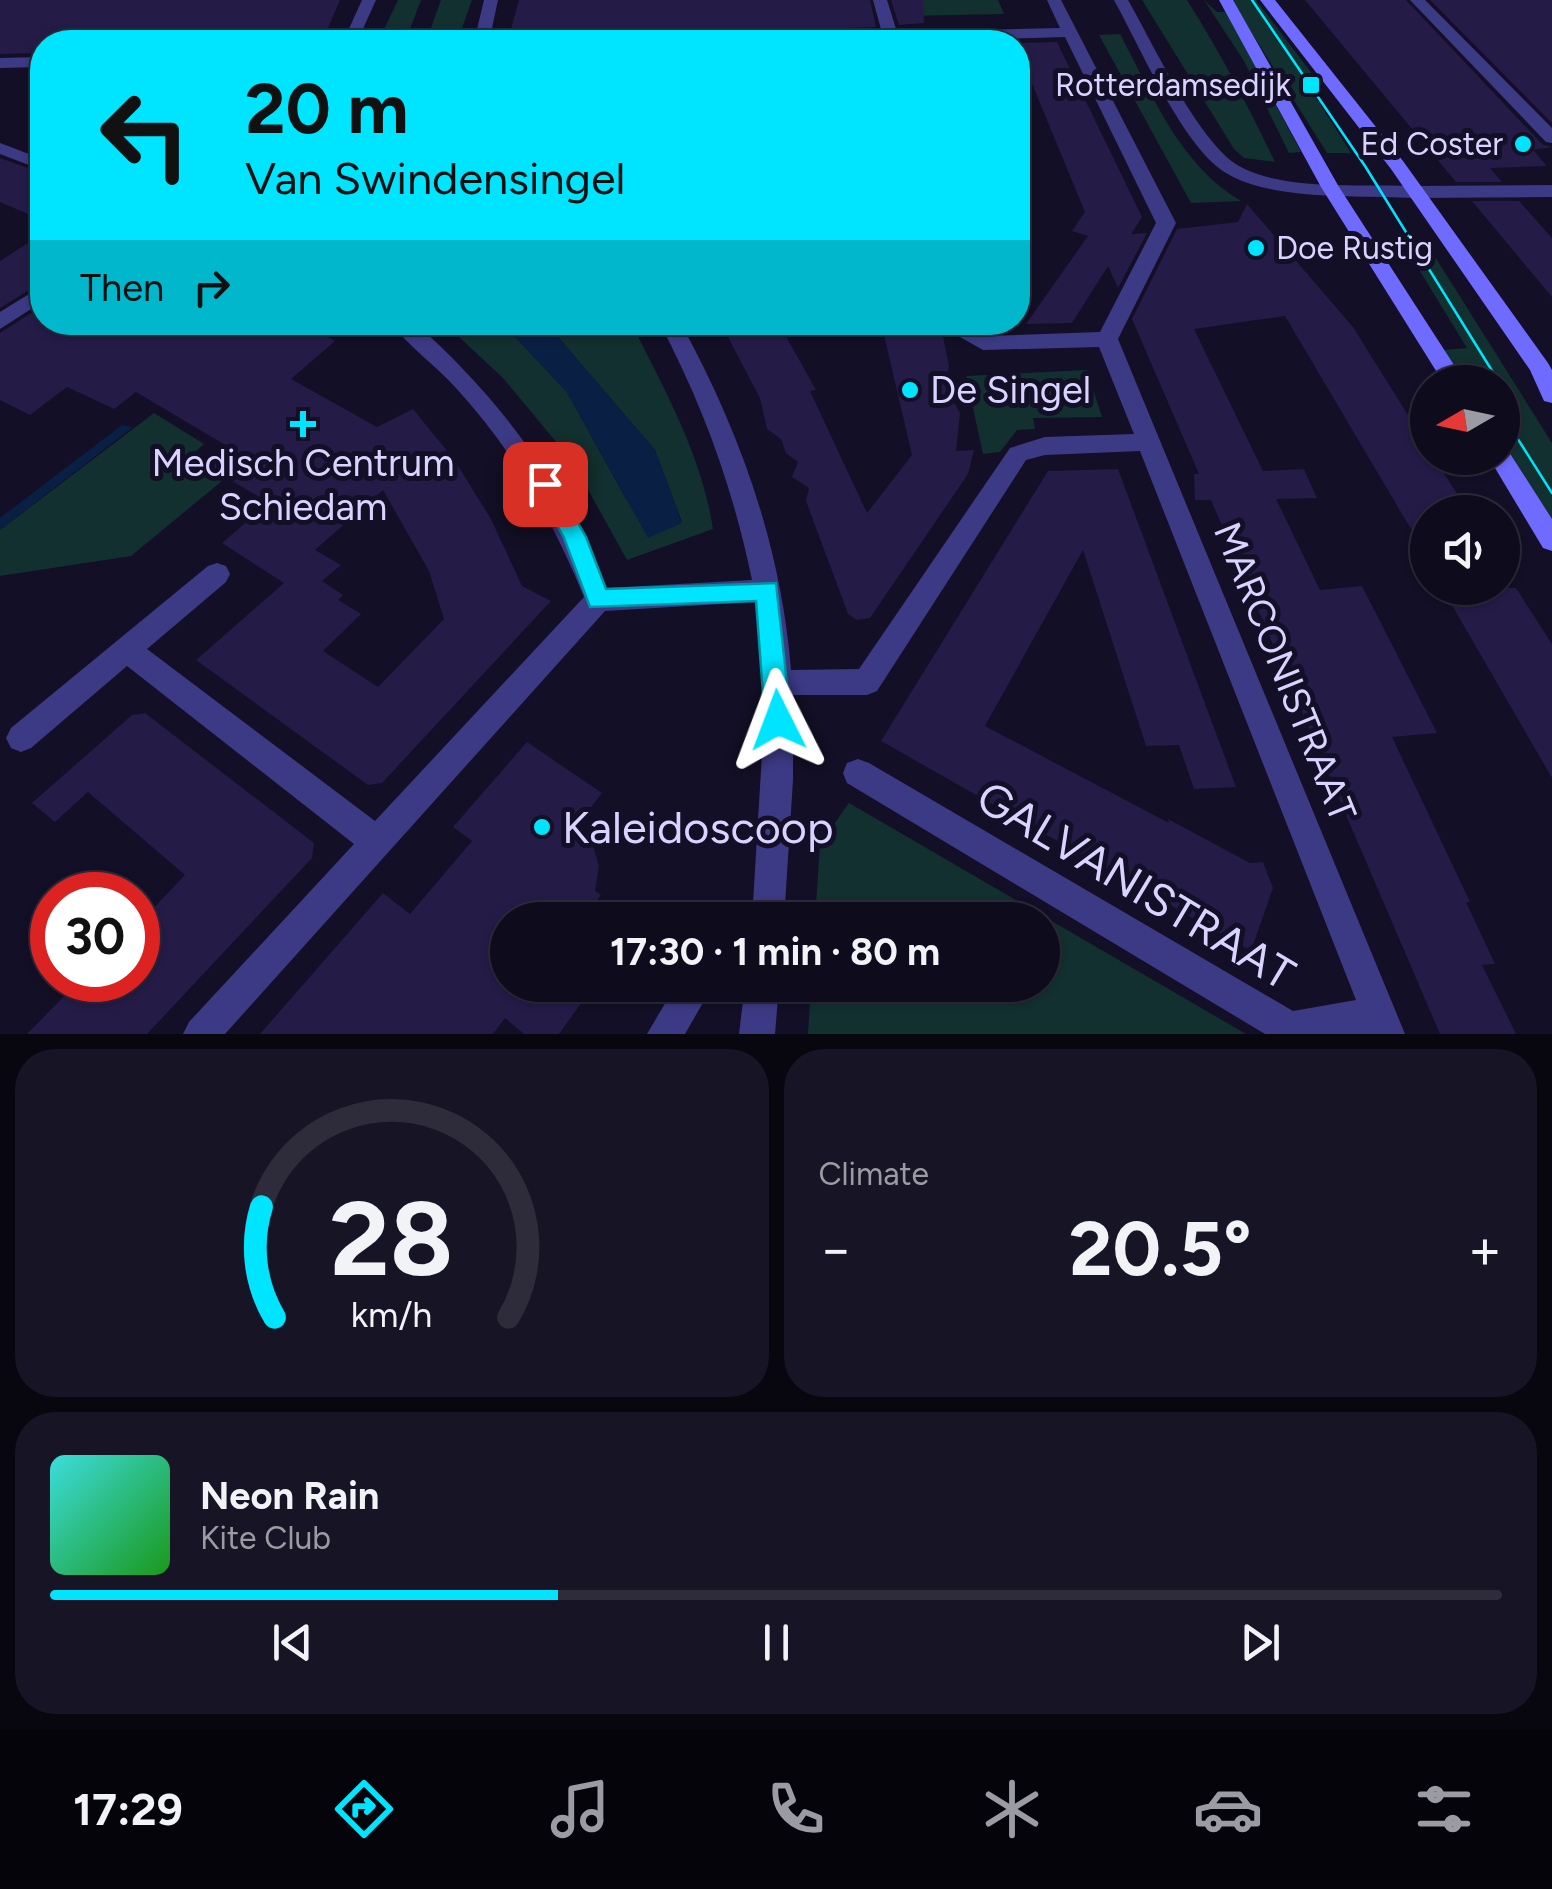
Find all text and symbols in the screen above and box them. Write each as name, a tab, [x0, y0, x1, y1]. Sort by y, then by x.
text: 20 m	[245, 66, 409, 151]
place label: Rotterdamsedijk	[1055, 66, 1291, 104]
icon: left	[80, 70, 210, 200]
marker: Rotterdamsedijk	[1300, 74, 1322, 96]
place label: Ed Coster	[1361, 125, 1503, 163]
marker: Ed Coster	[1512, 133, 1534, 155]
text: Van Swindensingel	[245, 151, 625, 205]
place label: Doe Rustig	[1276, 229, 1433, 267]
marker: Doe Rustig	[1245, 237, 1267, 259]
icon: right	[184, 260, 239, 315]
text: Then	[80, 265, 164, 311]
north arrow	[1410, 365, 1520, 475]
map controls	[1410, 365, 1520, 605]
place label: De Singel	[930, 367, 1091, 413]
marker: De Singel	[899, 379, 921, 401]
marker: Medisch Centrum Schiedam	[292, 413, 314, 435]
place label: Medisch Centrum Schiedam	[152, 440, 454, 530]
pin	[503, 442, 588, 527]
icon: arrive	[518, 457, 573, 512]
button: sound	[1410, 495, 1520, 605]
street label: MARCONISTRAAT	[1204, 516, 1366, 828]
position arrow	[726, 668, 830, 772]
street label: GALVANISTRAAT	[968, 769, 1304, 1001]
place label: Kaleidoscoop	[562, 800, 834, 854]
marker: Kaleidoscoop	[531, 816, 553, 838]
speed limit sign: 30	[30, 872, 160, 1002]
text: 17:30 · 1 min · 80 m	[610, 929, 940, 975]
text: Climate	[819, 1155, 929, 1193]
text: 28	[330, 1176, 454, 1301]
text: 20.5°	[1069, 1204, 1252, 1294]
text: −	[819, 1216, 853, 1282]
text: +	[1468, 1216, 1502, 1282]
text: km/h	[351, 1293, 433, 1336]
text: Neon Rain	[200, 1473, 379, 1519]
text: Kite Club	[200, 1519, 331, 1557]
icon: previous	[265, 1615, 320, 1670]
icon: pause	[749, 1615, 804, 1670]
icon: next	[1233, 1615, 1288, 1670]
icon: directions	[329, 1774, 399, 1844]
icon: music	[545, 1774, 615, 1844]
icon: phone	[761, 1774, 831, 1844]
icon: climate	[977, 1774, 1047, 1844]
icon: car	[1193, 1774, 1263, 1844]
icon: filters	[1409, 1774, 1479, 1844]
text: 17:29	[73, 1782, 183, 1836]

